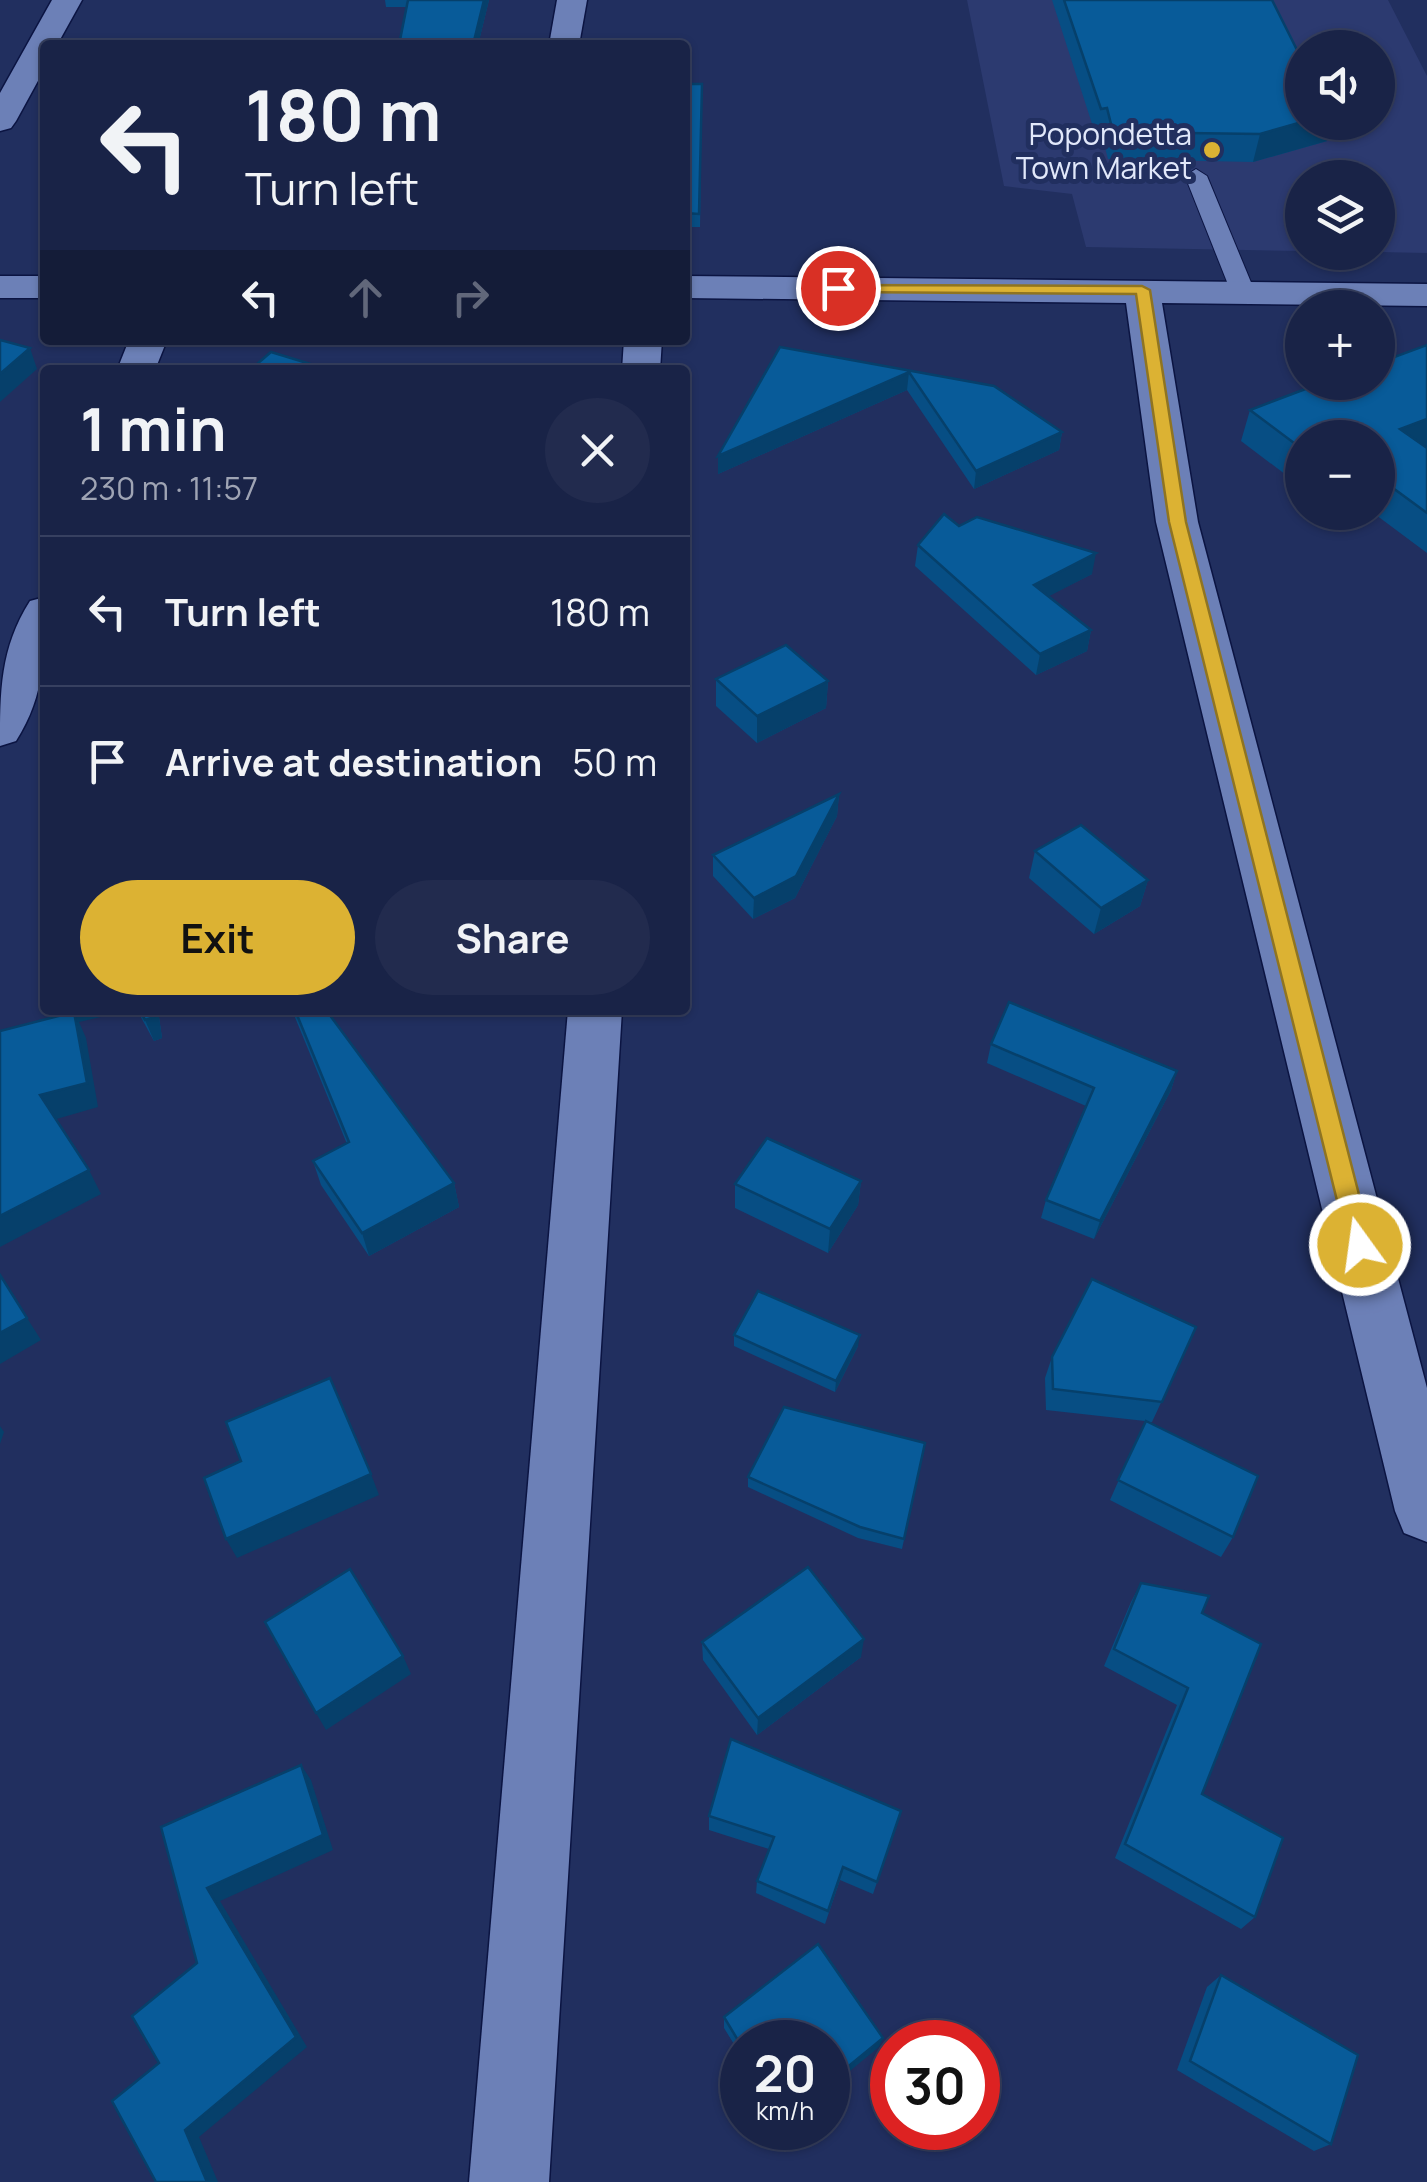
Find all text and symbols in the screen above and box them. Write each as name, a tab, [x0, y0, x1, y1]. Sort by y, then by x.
map controls	[1285, 30, 1395, 530]
button: sound	[1285, 30, 1395, 140]
text: 180 m	[245, 66, 442, 162]
icon: left	[80, 80, 210, 210]
place label: Popondetta Town Market	[1016, 113, 1192, 188]
marker: Popondetta Town Market	[1201, 139, 1223, 161]
text: Turn left	[245, 157, 419, 219]
button: layers	[1285, 160, 1395, 270]
pin	[796, 246, 881, 331]
icon: arrive	[811, 261, 866, 316]
icon: left	[233, 270, 288, 325]
icon: ahead	[338, 270, 393, 325]
icon: right	[443, 270, 498, 325]
button: +	[1285, 290, 1395, 400]
text: 1 min	[80, 387, 227, 469]
button: close	[545, 398, 650, 503]
button: −	[1285, 420, 1395, 530]
text: 230 m · 11:57	[80, 466, 258, 510]
icon: left	[80, 584, 135, 639]
text: Turn left	[165, 585, 321, 637]
text: 180 m	[550, 585, 650, 637]
icon: arrive	[80, 734, 135, 789]
text: Arrive at destination	[165, 735, 542, 787]
text: 50 m	[572, 735, 657, 787]
button: Exit	[80, 880, 355, 995]
button: Share	[375, 880, 650, 995]
position arrow	[1308, 1193, 1412, 1297]
speed limit sign: 30	[870, 2020, 1000, 2150]
text: 20	[754, 2039, 816, 2107]
text: km/h	[756, 2093, 814, 2128]

